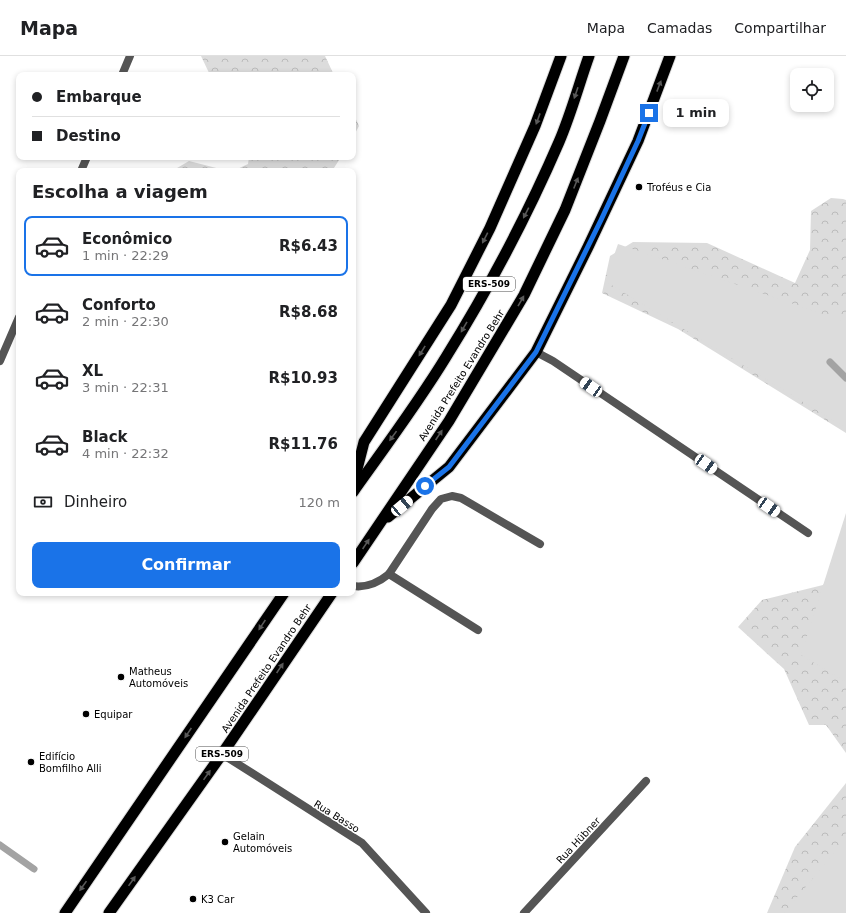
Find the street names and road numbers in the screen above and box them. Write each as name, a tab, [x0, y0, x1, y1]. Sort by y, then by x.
road number: ERS-509	[463, 277, 515, 291]
street label: Avenida Prefeito Evandro Behr	[416, 307, 507, 443]
street label: Avenida Prefeito Evandro Behr	[219, 601, 314, 735]
road number: ERS-509	[196, 747, 248, 761]
street label: Rua Basso	[312, 798, 362, 835]
street label: Rua Hübner	[554, 814, 603, 866]

